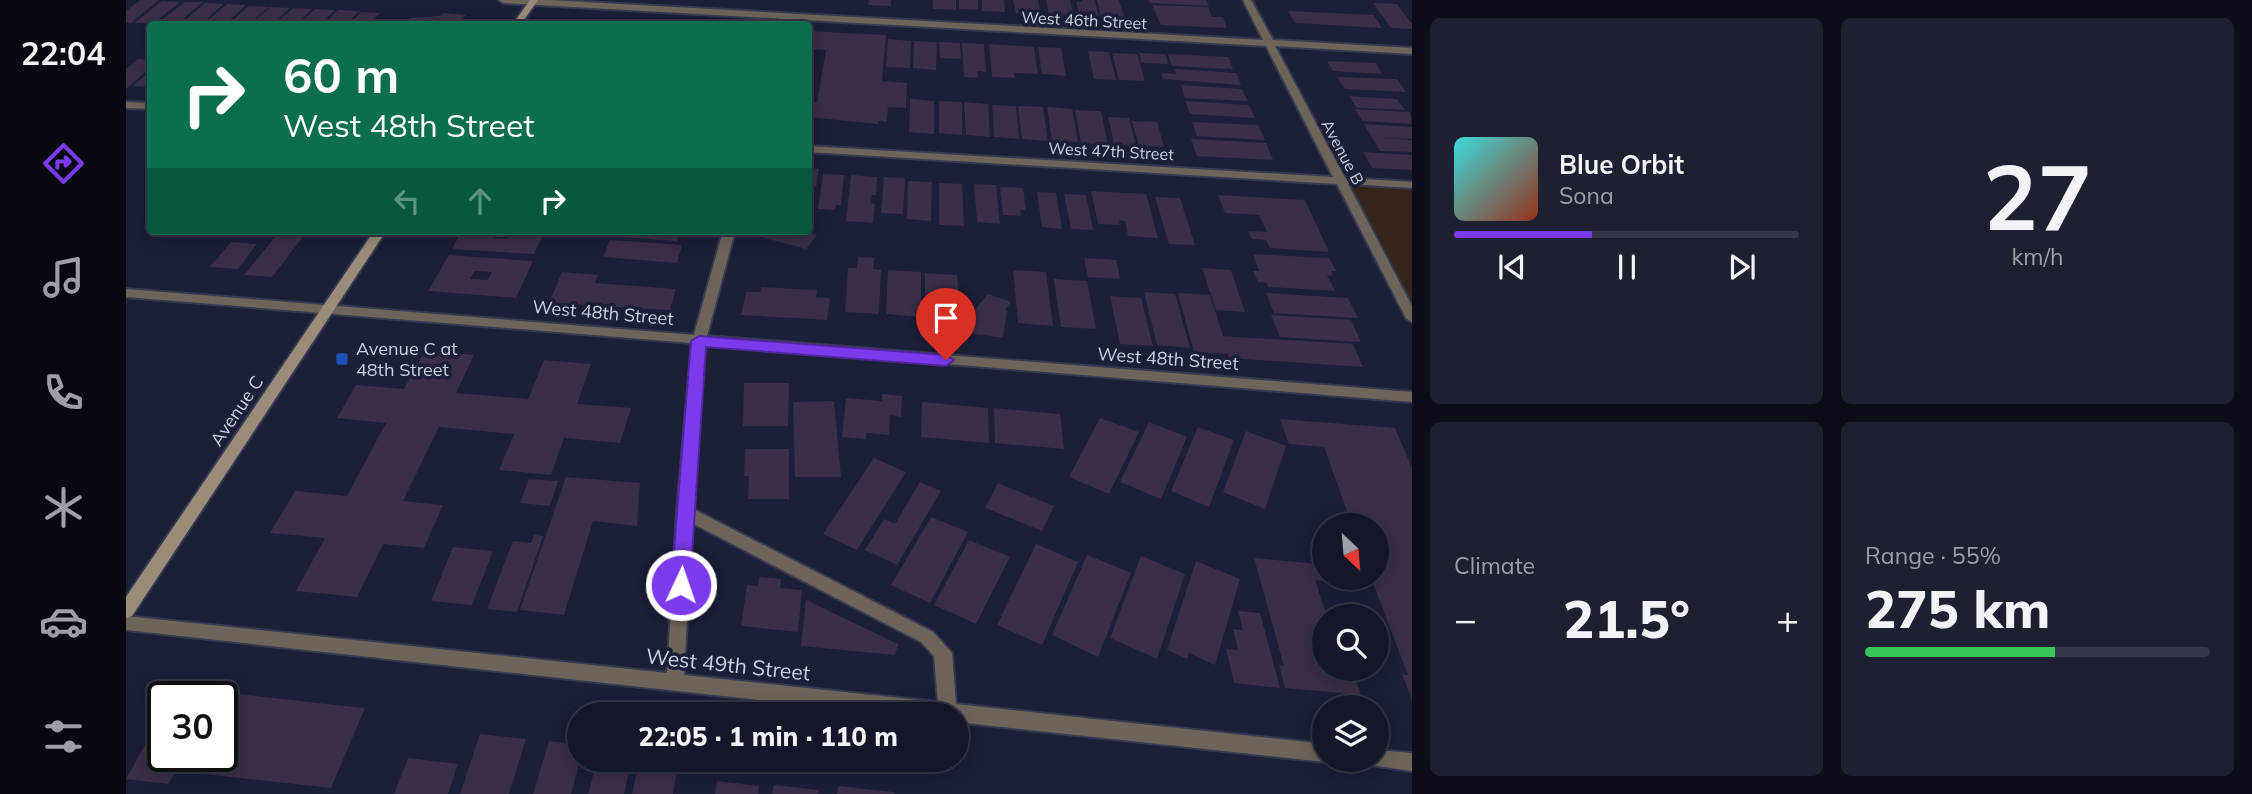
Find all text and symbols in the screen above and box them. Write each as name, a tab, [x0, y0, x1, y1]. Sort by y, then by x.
street label: West 46th Street	[1021, 7, 1148, 33]
text: 22:04	[21, 33, 105, 73]
text: 60 m	[283, 44, 399, 105]
icon: right	[168, 49, 259, 140]
text: West 48th Street	[283, 105, 535, 145]
street label: Avenue B	[1318, 116, 1368, 188]
street label: West 47th Street	[1048, 138, 1175, 164]
icon: directions	[39, 139, 88, 188]
text: 27	[1983, 139, 2092, 253]
text: Blue Orbit	[1559, 148, 1684, 181]
text: Sona	[1559, 181, 1614, 210]
icon: left	[388, 182, 426, 220]
icon: ahead	[461, 182, 499, 220]
icon: right	[534, 182, 572, 220]
text: km/h	[2011, 242, 2064, 271]
icon: previous	[1493, 248, 1531, 286]
icon: pause	[1608, 248, 1646, 286]
icon: next	[1723, 248, 1761, 286]
icon: music	[39, 253, 88, 302]
pin	[916, 288, 976, 360]
street label: West 48th Street	[532, 295, 675, 330]
icon: arrive	[927, 299, 965, 337]
place label: Avenue C at 48th Street	[356, 337, 458, 381]
street label: West 48th Street	[1097, 342, 1239, 375]
marker: Avenue C at 48th Street	[334, 351, 350, 367]
icon: phone	[39, 368, 88, 417]
street label: Avenue C	[205, 371, 268, 450]
icon: climate	[39, 483, 88, 532]
north arrow	[1312, 513, 1390, 590]
map controls	[1312, 513, 1389, 772]
text: Range · 55%	[1865, 541, 2001, 570]
position arrow	[644, 548, 718, 622]
text: Climate	[1454, 551, 1535, 580]
text: 275 km	[1865, 576, 2050, 641]
text: 21.5°	[1563, 586, 1690, 651]
text: −	[1454, 595, 1477, 643]
text: +	[1776, 595, 1799, 643]
icon: car	[39, 597, 88, 646]
button: search	[1312, 604, 1389, 681]
street label: West 49th Street	[645, 642, 812, 686]
speed limit sign: 30	[147, 681, 238, 772]
button: layers	[1312, 695, 1389, 772]
icon: filters	[39, 712, 88, 761]
text: 22:05 · 1 min · 110 m	[638, 720, 898, 753]

